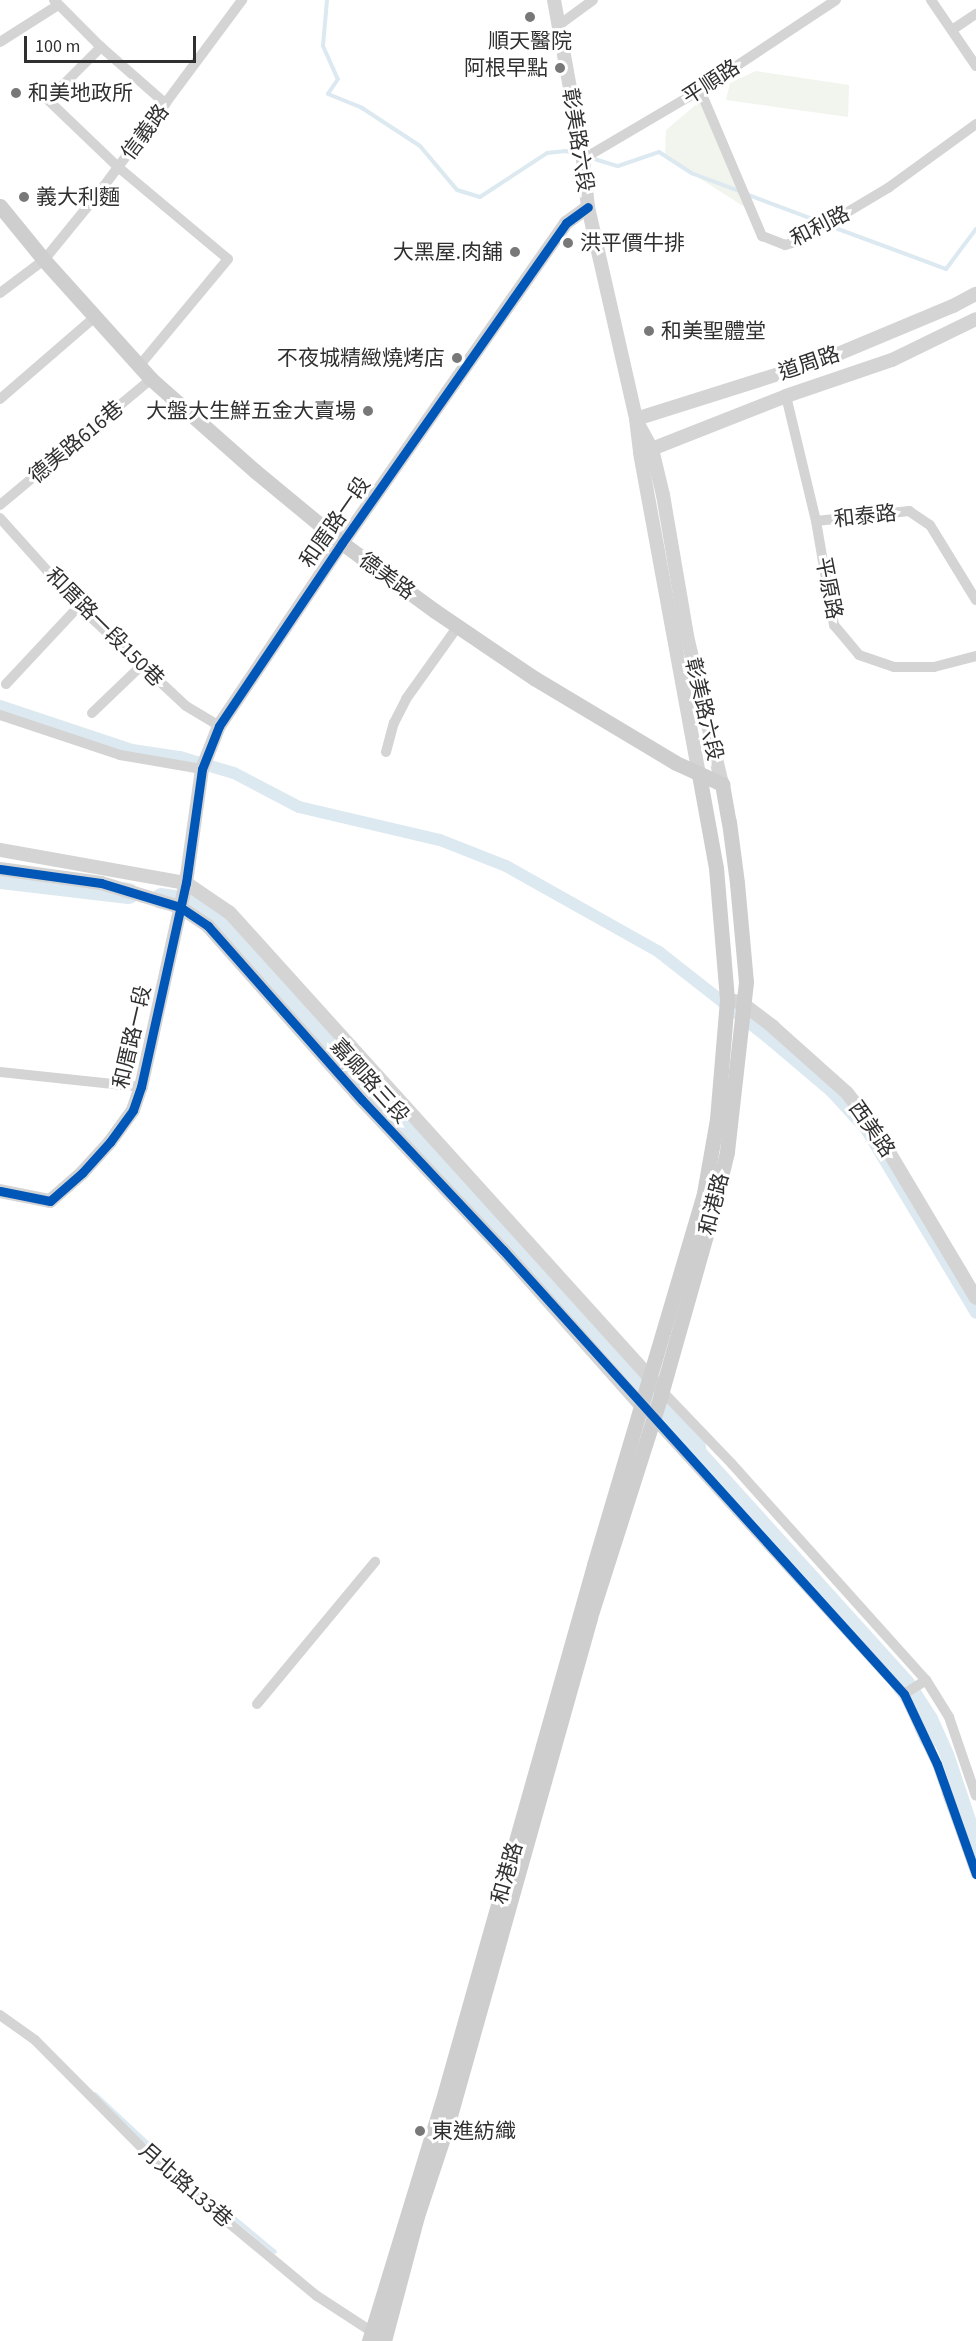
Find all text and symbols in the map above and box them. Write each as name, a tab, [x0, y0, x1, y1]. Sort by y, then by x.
marker: 順天醫院	[521, 8, 539, 26]
scale bar	[27, 24, 200, 62]
place label: 順天醫院	[488, 28, 572, 54]
text: 100 m	[35, 34, 80, 59]
street label: 平順路	[678, 54, 744, 110]
place label: 阿根早點	[464, 55, 548, 81]
marker: 阿根早點	[553, 61, 567, 75]
place label: 和美地政所	[28, 80, 133, 106]
marker: 和美地政所	[9, 86, 23, 100]
street label: 彰美路六段	[557, 86, 599, 194]
street label: 信義路	[116, 99, 174, 165]
place label: 義大利麵	[36, 184, 120, 210]
marker: 義大利麵	[17, 190, 31, 204]
street label: 和利路	[786, 200, 854, 252]
place label: 洪平價牛排	[580, 230, 685, 256]
marker: 洪平價牛排	[561, 236, 575, 250]
place label: 大黑屋.肉舖	[393, 239, 503, 265]
marker: 大黑屋.肉舖	[508, 245, 522, 259]
place label: 和美聖體堂	[661, 318, 766, 344]
marker: 和美聖體堂	[642, 324, 656, 338]
street label: 道周路	[775, 341, 843, 385]
place label: 不夜城精緻燒烤店	[277, 345, 445, 371]
marker: 不夜城精緻燒烤店	[450, 351, 464, 365]
street label: 德美路616巷	[24, 395, 128, 489]
place label: 大盤大生鮮五金大賣場	[146, 398, 356, 424]
marker: 大盤大生鮮五金大賣場	[361, 404, 375, 418]
street label: 和厝路一段	[295, 472, 375, 572]
street label: 和泰路	[832, 500, 898, 532]
street label: 德美路	[354, 547, 420, 605]
street label: 平原路	[811, 555, 847, 621]
street label: 和厝路一段150巷	[40, 562, 170, 692]
street label: 彰美路六段	[680, 655, 728, 763]
street label: 和厝路一段	[108, 983, 156, 1091]
street label: 嘉卿路三段	[326, 1034, 414, 1128]
street label: 西美路	[844, 1096, 900, 1162]
street label: 和港路	[694, 1170, 734, 1238]
street label: 和港路	[486, 1839, 528, 1907]
place label: 東進紡織	[432, 2118, 516, 2144]
marker: 東進紡織	[413, 2124, 427, 2138]
street label: 月北路133巷	[134, 2138, 238, 2232]

